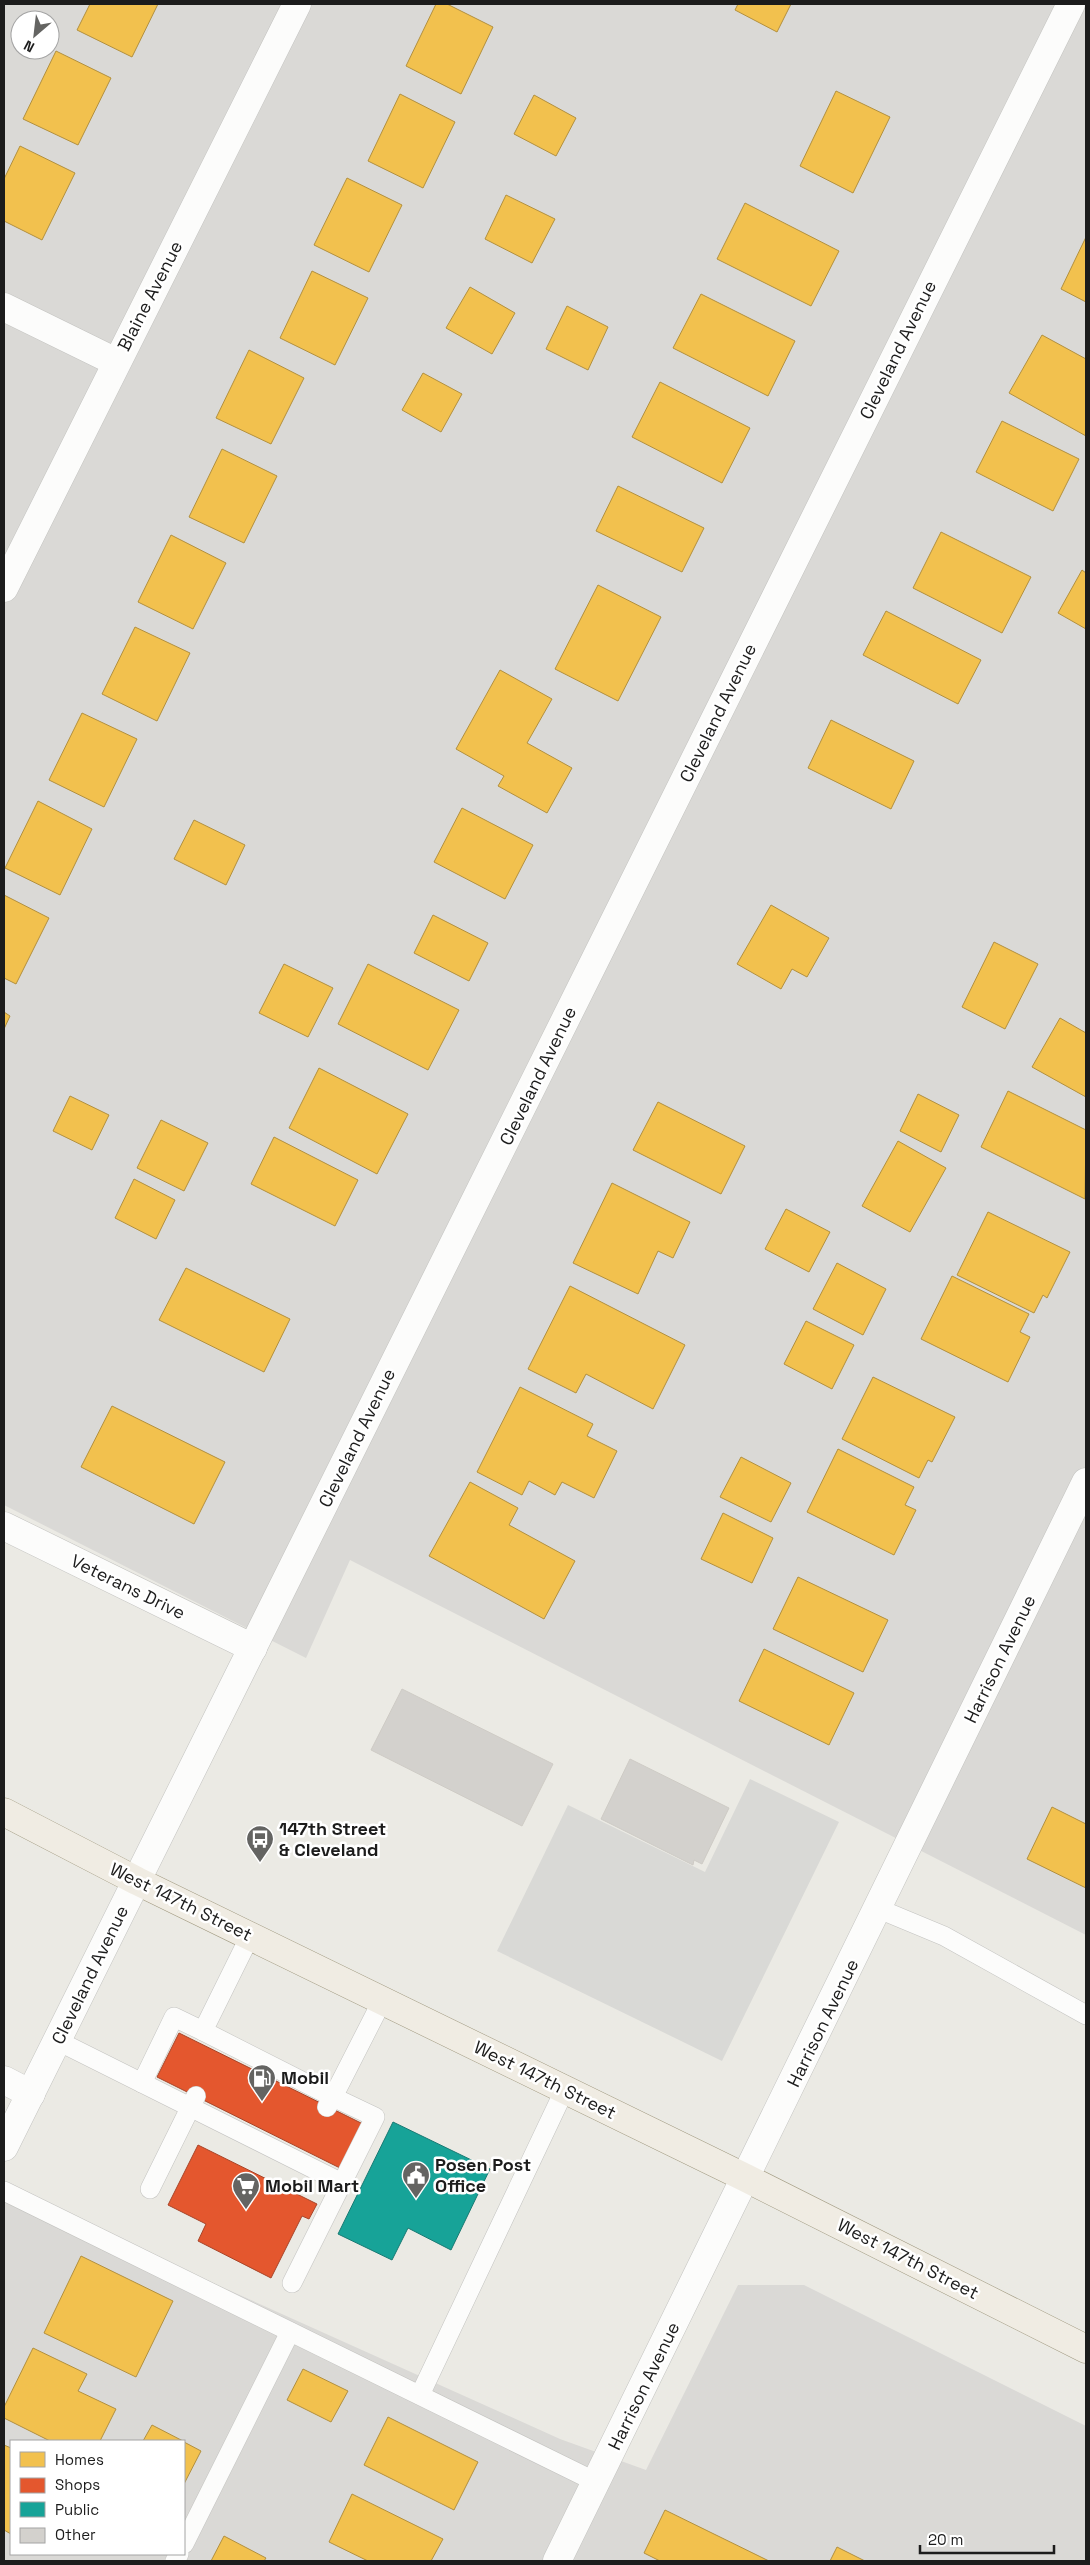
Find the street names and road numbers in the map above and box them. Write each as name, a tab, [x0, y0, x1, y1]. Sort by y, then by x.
street label: Blaine Avenue	[112, 237, 187, 355]
street label: Cleveland Avenue	[854, 277, 941, 423]
street label: Cleveland Avenue	[674, 640, 761, 786]
street label: Cleveland Avenue	[494, 1003, 581, 1149]
street label: Cleveland Avenue	[313, 1365, 400, 1511]
street label: Veterans Drive	[67, 1549, 189, 1624]
street label: Harrison Avenue	[959, 1591, 1041, 1727]
street label: West 147th Street	[106, 1857, 256, 1946]
street label: Cleveland Avenue	[46, 1902, 133, 2048]
street label: Harrison Avenue	[782, 1955, 864, 2091]
street label: West 147th Street	[470, 2035, 620, 2124]
street label: West 147th Street	[834, 2213, 983, 2304]
street label: Harrison Avenue	[603, 2318, 685, 2454]

